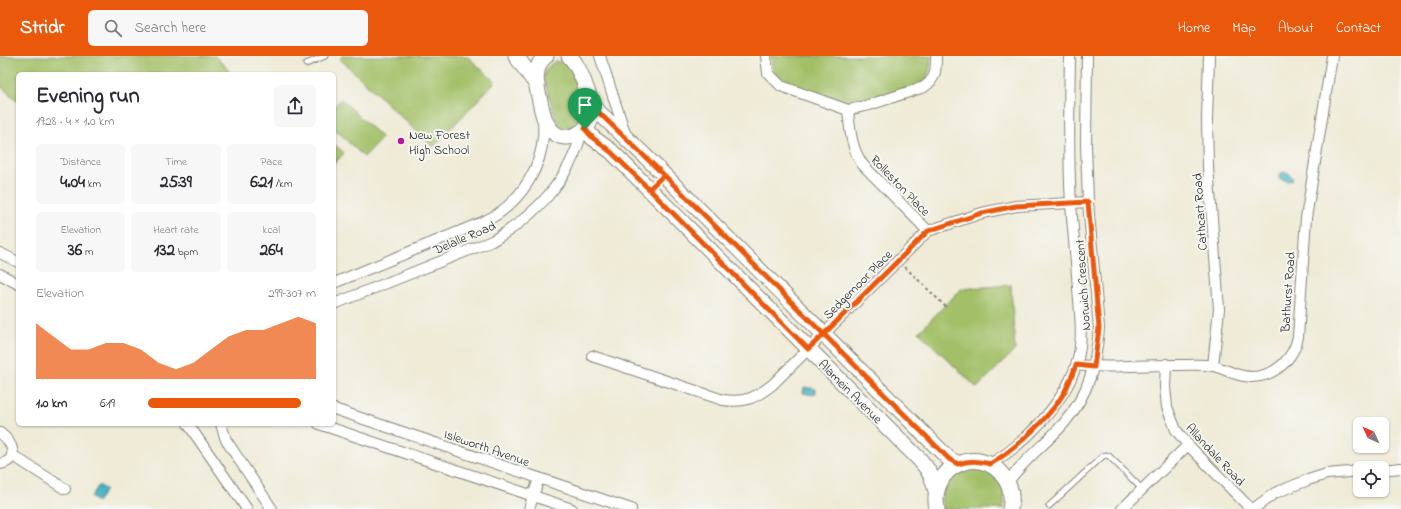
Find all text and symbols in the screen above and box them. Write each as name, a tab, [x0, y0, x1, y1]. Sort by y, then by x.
search box	[88, 10, 368, 46]
text: Stridr	[20, 15, 64, 42]
icon: search	[102, 17, 124, 39]
text: Search here	[134, 17, 206, 39]
text: Home	[1178, 18, 1210, 39]
text: Map	[1232, 18, 1256, 39]
text: About	[1278, 18, 1314, 39]
text: Contact	[1336, 18, 1381, 39]
text: Evening run	[36, 81, 140, 113]
button: share	[274, 85, 316, 127]
pin	[568, 88, 602, 129]
icon: arrive	[574, 94, 596, 116]
text: 19:28 · 4 × 1.0 km	[36, 112, 115, 131]
place label: New Forest High School	[409, 126, 471, 161]
marker: New Forest High School	[396, 136, 406, 146]
street label: Rolleston Place	[866, 151, 934, 221]
text: Distance	[60, 154, 101, 170]
text: Time	[165, 154, 187, 170]
text: Pace	[261, 154, 282, 170]
text: 4.04	[60, 170, 85, 195]
text: 25:39	[160, 170, 192, 195]
text: 6:21	[250, 170, 273, 195]
street label: Cathcart Road	[1188, 172, 1213, 251]
text: km	[85, 176, 101, 192]
text: /km	[273, 176, 292, 192]
street label: Delalle Road	[429, 216, 499, 260]
text: Elevation	[60, 222, 101, 238]
text: Heart rate	[153, 222, 199, 238]
text: kcal	[263, 222, 280, 238]
text: 36	[68, 238, 82, 263]
text: 132	[154, 238, 175, 263]
text: 264	[260, 238, 283, 263]
street label: Norwich Crescent	[1071, 238, 1096, 331]
text: m	[82, 244, 94, 260]
text: bpm	[175, 244, 198, 260]
street label: Sedgemoor Place	[819, 246, 898, 325]
street label: Bathurst Road	[1276, 251, 1301, 334]
text: Elevation	[36, 284, 84, 303]
text: 299–307 m	[268, 284, 316, 303]
street label: Alamein Avenue	[814, 356, 886, 429]
text: 1.0 km	[36, 394, 67, 413]
text: 6:19	[100, 394, 115, 413]
north arrow	[1353, 417, 1389, 453]
map controls	[1353, 417, 1389, 497]
street label: Allandale Road	[1181, 419, 1249, 491]
street label: Isleworth Avenue	[441, 425, 532, 472]
button: locate	[1353, 461, 1389, 497]

